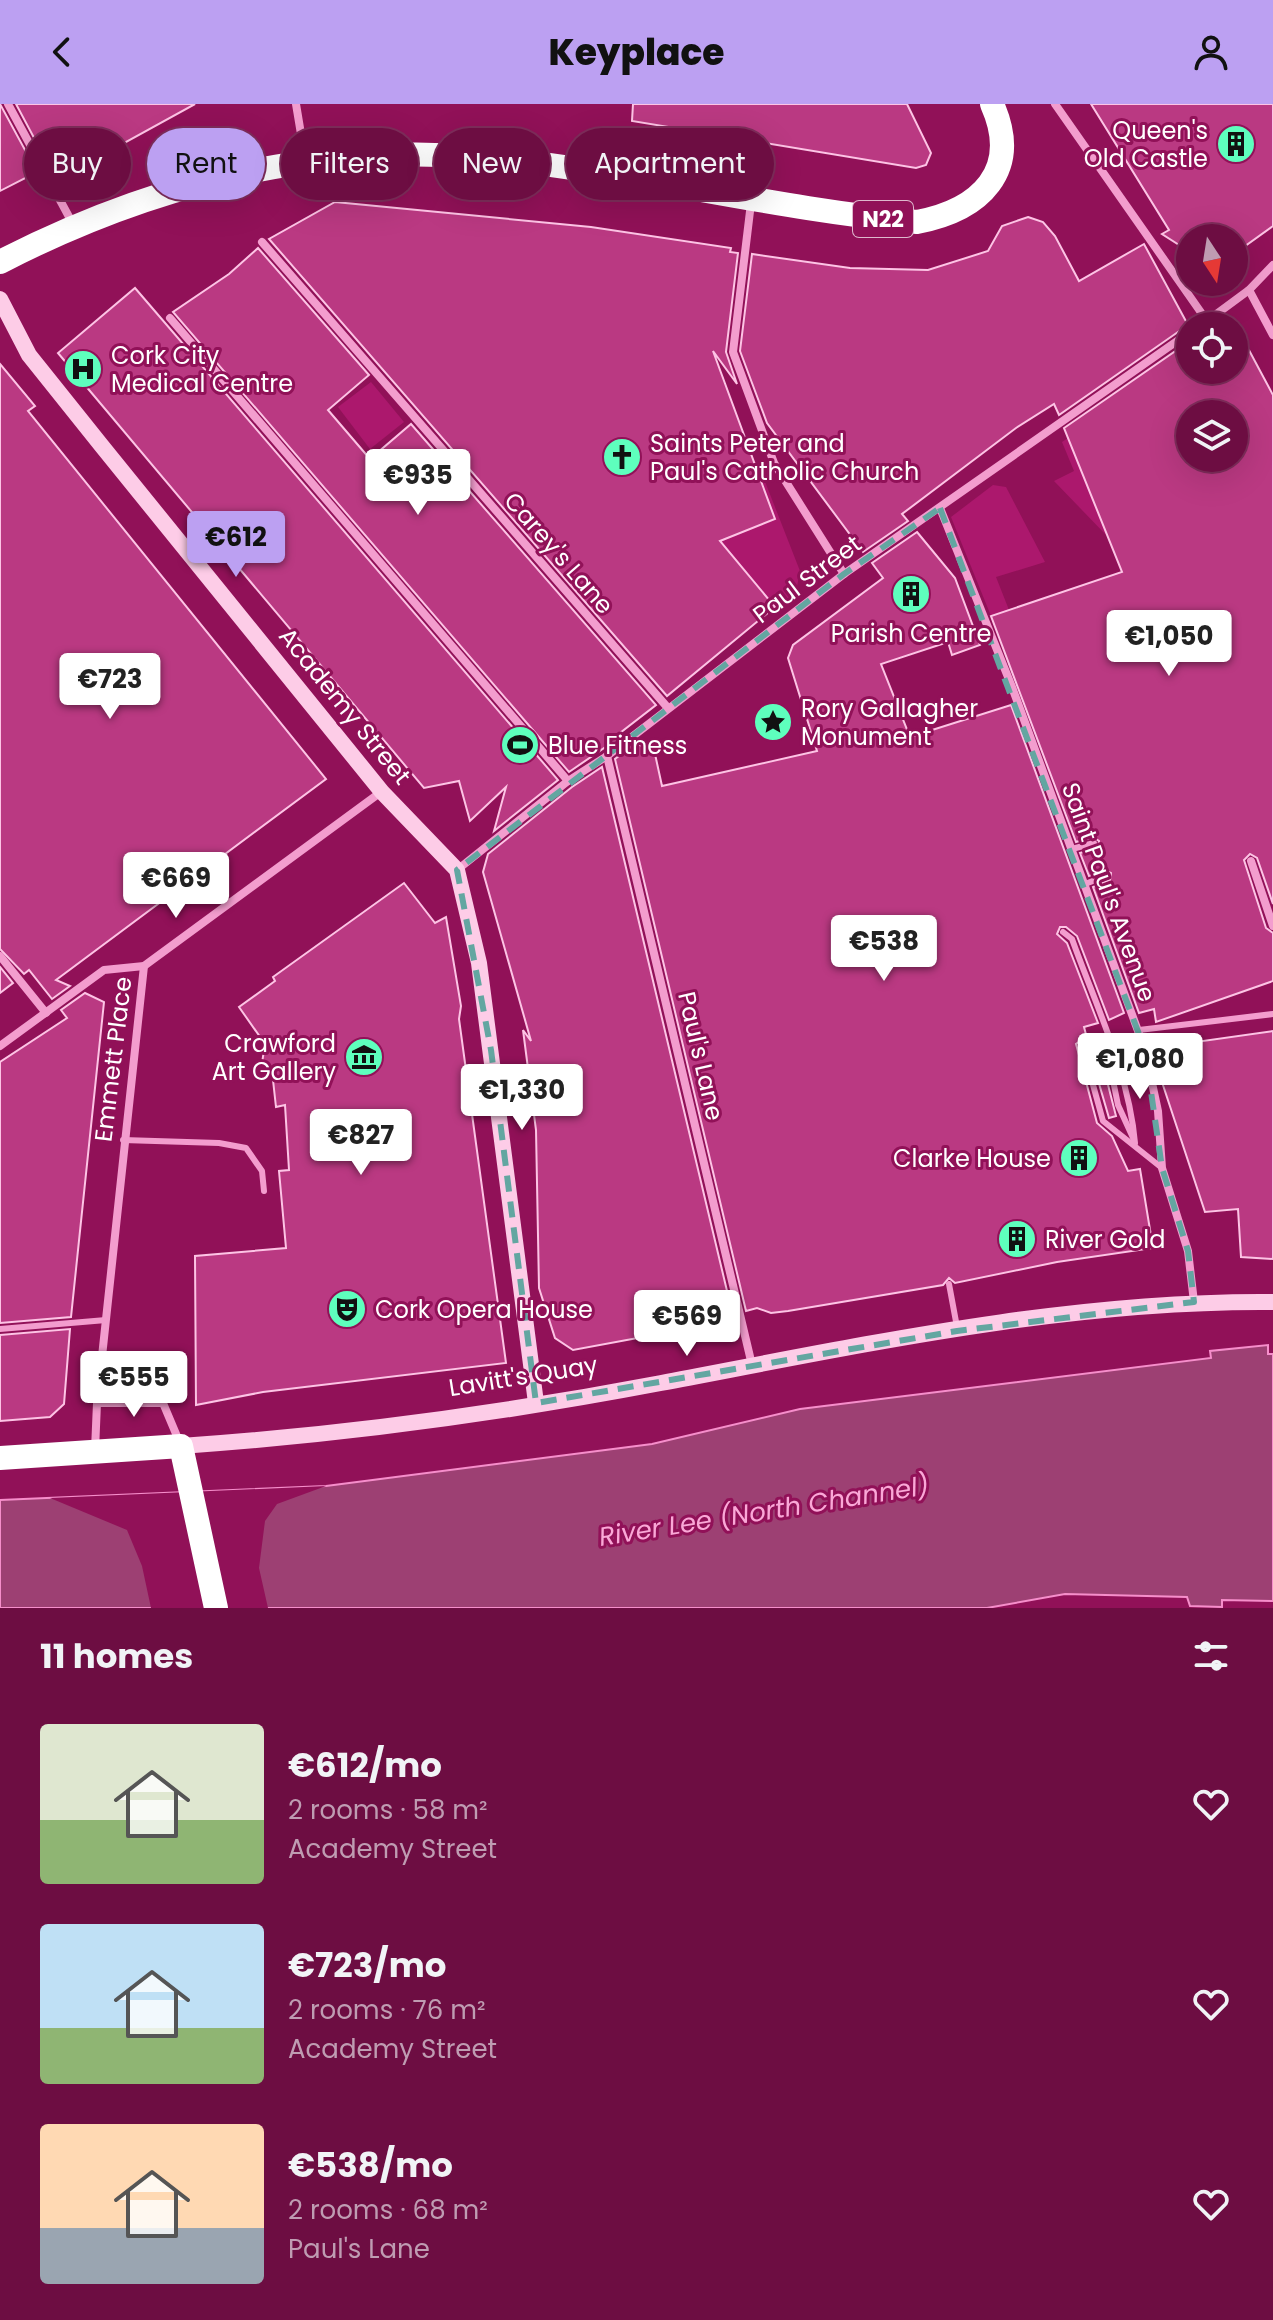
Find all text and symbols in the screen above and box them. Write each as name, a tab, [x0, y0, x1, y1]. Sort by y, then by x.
text: Keyplace	[549, 27, 724, 78]
icon: back	[40, 30, 84, 74]
icon: person	[1189, 30, 1233, 74]
place label: Queen's Old Castle	[1084, 114, 1208, 175]
building icon: Queen's Old Castle	[1215, 123, 1257, 165]
chip: Buy	[24, 128, 131, 200]
chip: Rent	[147, 128, 265, 200]
chip: Filters	[281, 128, 418, 200]
chip: New	[434, 128, 550, 200]
chip: Apartment	[566, 128, 774, 200]
road number: N22	[853, 201, 913, 237]
north arrow	[1176, 224, 1248, 296]
map controls	[1176, 224, 1248, 472]
button: locate	[1176, 312, 1248, 384]
place label: Cork City Medical Centre	[111, 339, 293, 400]
hospital icon: Cork City Medical Centre	[62, 348, 104, 390]
button: layers	[1176, 400, 1248, 472]
place label: Saints Peter and Paul's Catholic Church	[650, 427, 919, 488]
church icon: Saints Peter and Paul's Catholic Church	[601, 436, 643, 478]
pin: €935	[371, 449, 465, 517]
text: €935	[383, 457, 453, 493]
street label: Carey's Lane	[497, 485, 621, 621]
pin: €612	[189, 511, 283, 579]
text: €612	[205, 519, 267, 555]
street label: Paul Street	[746, 527, 868, 631]
building icon: Parish Centre	[890, 573, 932, 615]
pin: €1,050	[1104, 610, 1234, 678]
place label: Parish Centre	[831, 617, 991, 650]
text: €1,050	[1125, 618, 1213, 654]
street label: Academy Street	[271, 621, 419, 791]
pin: €723	[63, 653, 157, 721]
text: €723	[77, 661, 143, 697]
place label: Rory Gallagher Monument	[801, 692, 978, 753]
place icon: Rory Gallagher Monument	[752, 701, 794, 743]
sports icon: Blue Fitness	[499, 724, 541, 766]
place label: Blue Fitness	[548, 729, 687, 762]
street label: Saint Paul's Avenue	[1054, 778, 1164, 1006]
pin: €669	[129, 852, 223, 920]
text: €669	[141, 860, 211, 896]
pin: €538	[837, 915, 931, 983]
text: €538	[849, 923, 919, 959]
street label: Emmett Place	[87, 975, 139, 1143]
street label: Paul's Lane	[670, 988, 732, 1124]
place label: Crawford Art Gallery	[212, 1027, 336, 1088]
pin: €1,080	[1075, 1033, 1205, 1101]
museum icon: Crawford Art Gallery	[343, 1036, 385, 1078]
text: €1,080	[1096, 1041, 1184, 1077]
pin: €1,330	[457, 1064, 587, 1132]
text: €1,330	[479, 1072, 565, 1108]
pin: €827	[314, 1109, 408, 1177]
text: €827	[328, 1117, 394, 1153]
building icon: Clarke House	[1058, 1137, 1100, 1179]
place label: Clarke House	[893, 1142, 1051, 1175]
building icon: River Gold	[996, 1218, 1038, 1260]
place label: River Gold	[1045, 1223, 1165, 1256]
theatre icon: Cork Opera House	[326, 1288, 368, 1330]
pin: €569	[640, 1290, 734, 1358]
place label: Cork Opera House	[375, 1293, 593, 1326]
text: €569	[652, 1298, 722, 1334]
street label: Lavitt's Quay	[446, 1348, 600, 1404]
pin: €555	[87, 1351, 181, 1419]
text: €555	[98, 1359, 170, 1395]
water label: River Lee (North Channel)	[596, 1467, 932, 1555]
text: 11 homes	[40, 1632, 193, 1680]
icon: filters	[1189, 1634, 1233, 1678]
text: €612/mo	[288, 1741, 442, 1789]
icon: home	[104, 1756, 200, 1852]
icon: heart	[1189, 1782, 1233, 1826]
text: 2 rooms · 58 m²	[288, 1792, 488, 1828]
text: Academy Street	[288, 1831, 497, 1867]
text: €723/mo	[288, 1941, 446, 1989]
icon: home	[104, 1956, 200, 2052]
icon: heart	[1189, 1982, 1233, 2026]
text: 2 rooms · 76 m²	[288, 1992, 486, 2028]
text: Academy Street	[288, 2031, 497, 2067]
text: €538/mo	[288, 2141, 453, 2189]
icon: home	[104, 2156, 200, 2252]
icon: heart	[1189, 2182, 1233, 2226]
text: 2 rooms · 68 m²	[288, 2192, 488, 2228]
text: Paul's Lane	[288, 2231, 430, 2267]

